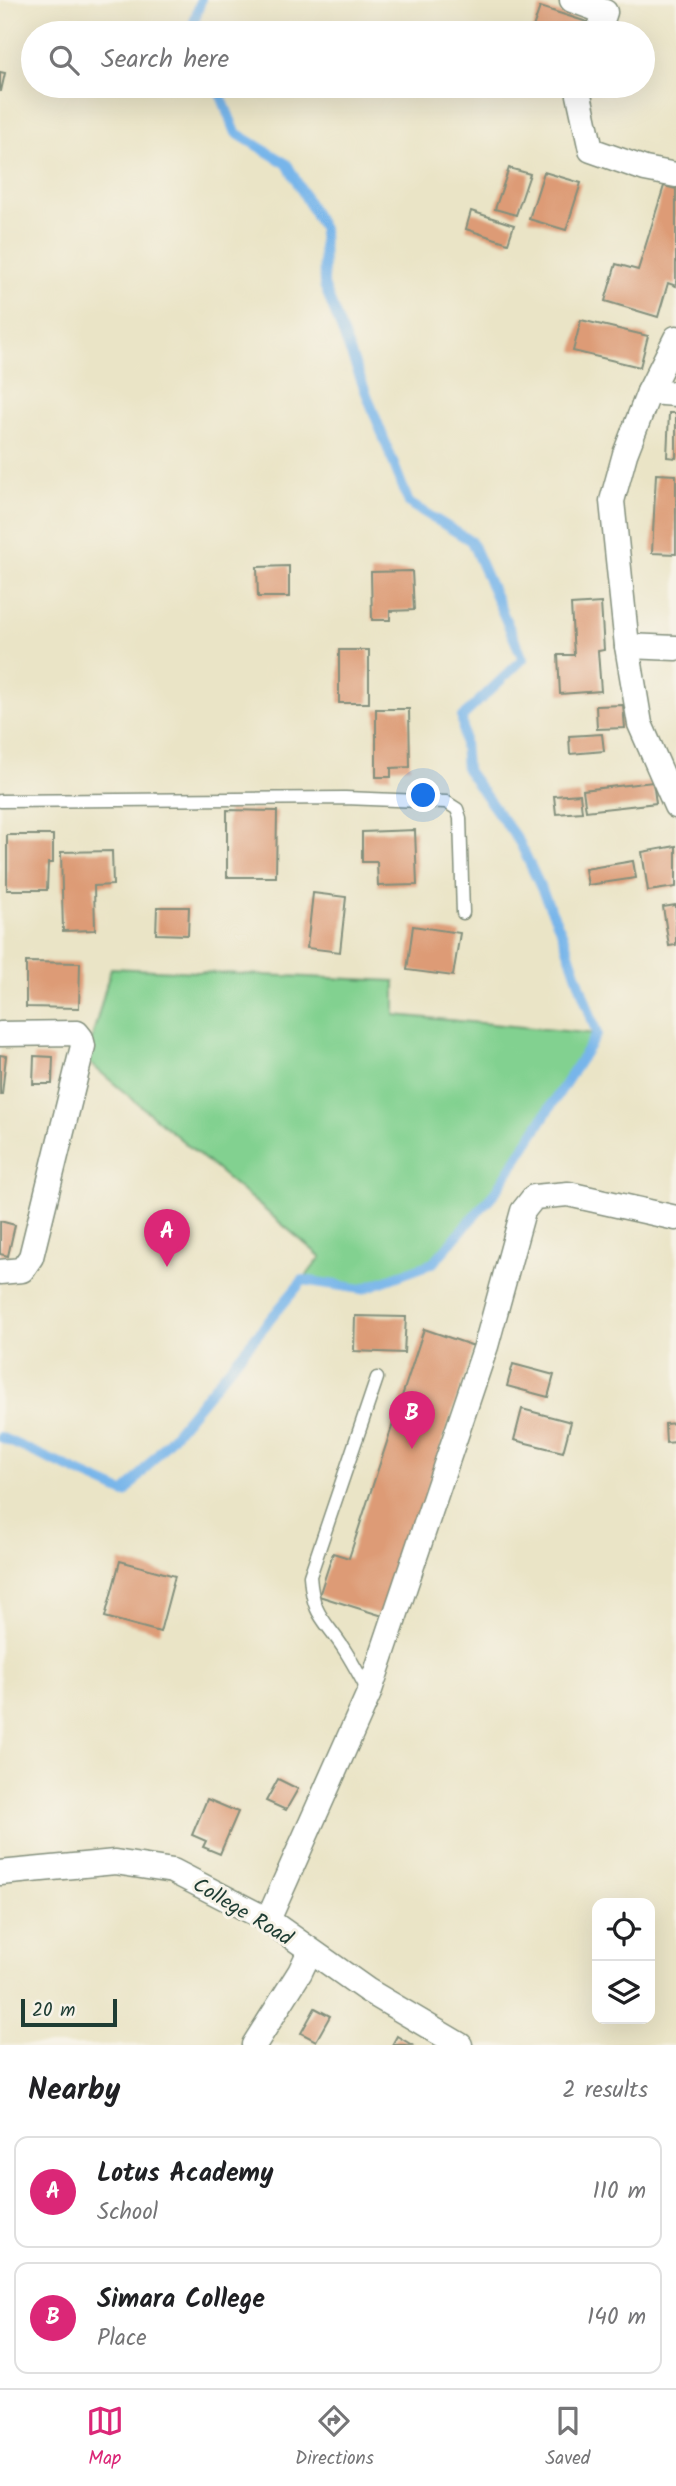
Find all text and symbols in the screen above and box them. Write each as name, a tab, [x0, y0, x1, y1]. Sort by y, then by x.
search box	[21, 21, 655, 98]
text: Search here	[101, 39, 229, 81]
icon: search	[45, 41, 83, 79]
your location	[406, 778, 440, 812]
pin: A	[144, 1209, 190, 1267]
pin: B	[389, 1391, 435, 1449]
street label: College Road	[186, 1869, 299, 1955]
map controls	[592, 1898, 655, 2024]
button: locate	[592, 1898, 655, 1961]
button: layers	[592, 1961, 655, 2024]
scale bar	[21, 1996, 117, 2028]
text: 20 m	[32, 1996, 75, 2026]
text: Nearby	[28, 2067, 120, 2115]
text: 2 results	[562, 2073, 648, 2109]
text: Lotus Academy	[97, 2153, 273, 2195]
text: A	[46, 2174, 60, 2210]
text: 110 m	[593, 2174, 646, 2210]
text: School	[97, 2195, 158, 2231]
text: Simara College	[97, 2279, 265, 2321]
text: B	[46, 2300, 60, 2336]
text: 140 m	[587, 2300, 646, 2336]
text: Place	[97, 2321, 147, 2357]
tab: Map	[86, 2402, 124, 2474]
tab: Directions	[295, 2402, 374, 2474]
tab: Saved	[545, 2402, 590, 2474]

